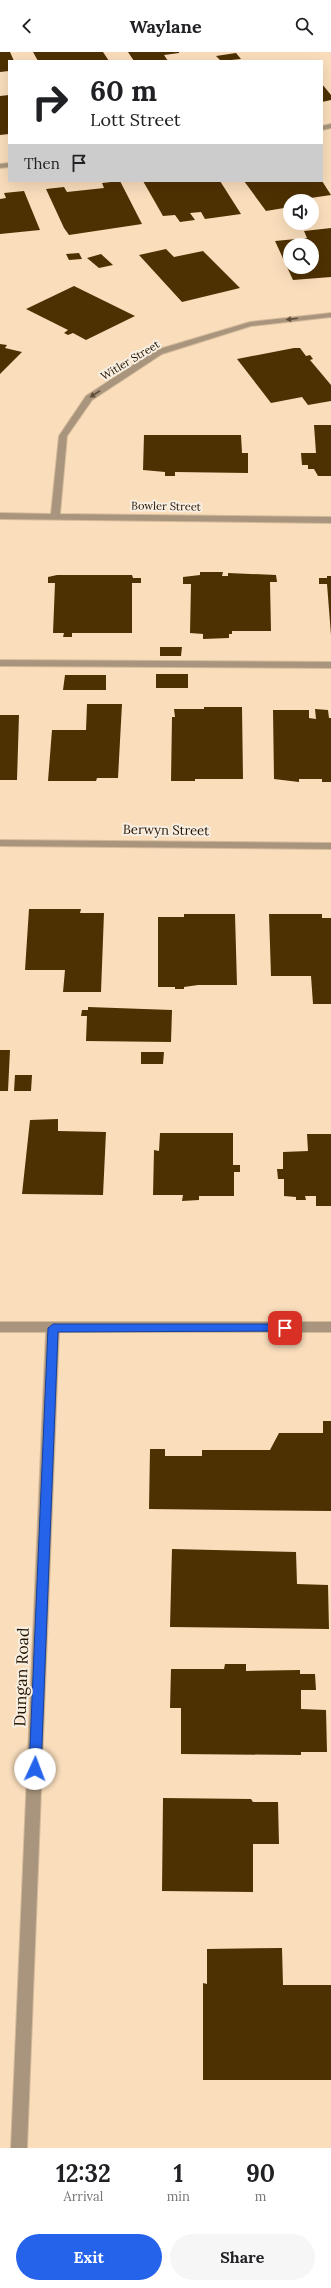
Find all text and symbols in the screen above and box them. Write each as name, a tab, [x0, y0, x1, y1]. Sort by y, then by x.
icon: back	[16, 15, 38, 37]
text: Waylane	[129, 15, 202, 38]
icon: search	[293, 15, 315, 37]
text: 60 m	[90, 73, 157, 109]
icon: right	[24, 76, 76, 128]
text: Lott Street	[90, 108, 181, 131]
icon: arrive	[68, 152, 90, 174]
text: Then	[24, 154, 60, 173]
map controls	[283, 194, 319, 274]
button: sound	[283, 194, 319, 230]
button: search	[283, 238, 319, 274]
one-way arrow	[286, 316, 298, 323]
street label: Witler Street	[98, 337, 163, 383]
one-way arrow	[90, 390, 100, 398]
street label: Bowler Street	[131, 498, 202, 514]
street label: Berwyn Street	[123, 821, 209, 839]
pin	[268, 1311, 302, 1345]
icon: arrive	[274, 1317, 296, 1339]
street label: Dungan Road	[9, 1627, 33, 1727]
position arrow	[14, 1748, 56, 1790]
text: 12:32	[56, 2158, 111, 2189]
text: 1	[173, 2158, 183, 2189]
text: 90	[246, 2158, 275, 2189]
text: Arrival	[64, 2188, 103, 2205]
text: min	[167, 2188, 190, 2205]
text: m	[255, 2188, 266, 2205]
button: Exit	[16, 2234, 162, 2280]
button: Share	[170, 2234, 315, 2280]

